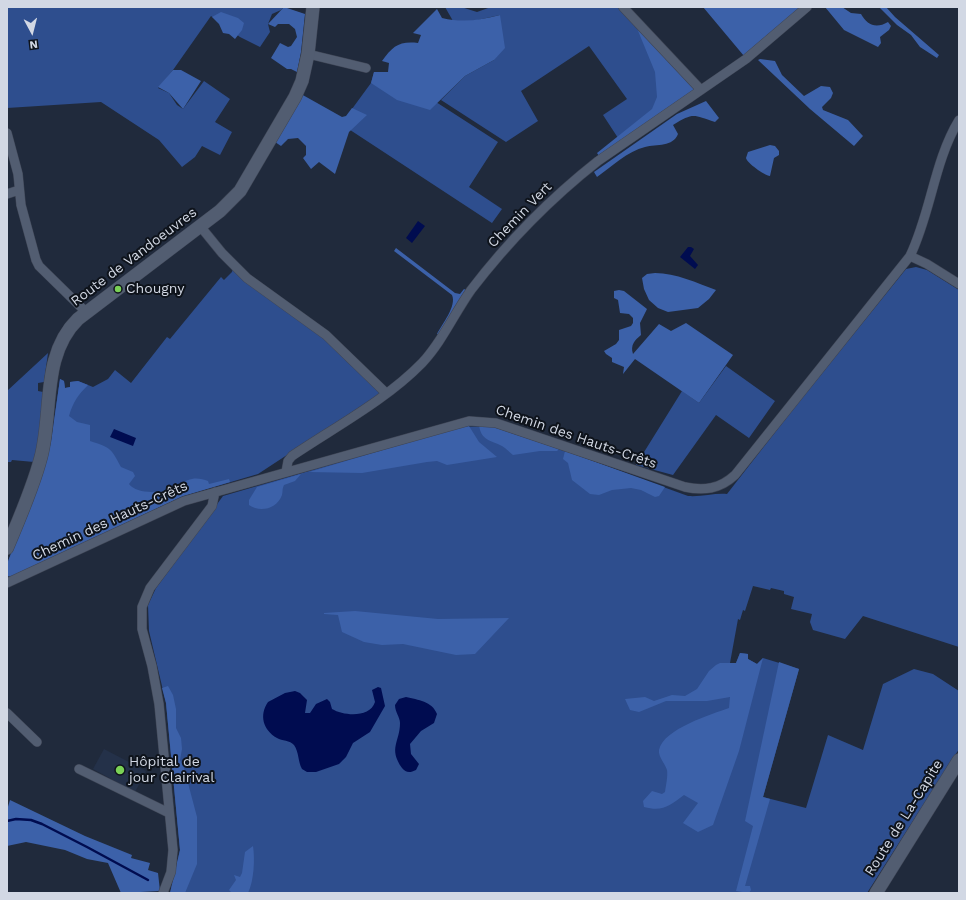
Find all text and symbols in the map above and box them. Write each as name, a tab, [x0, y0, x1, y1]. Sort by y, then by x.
north arrow	[12, 12, 52, 52]
text: N	[29, 37, 38, 51]
street label: Chemin Vert	[485, 179, 555, 251]
street label: Route de Vandoeuvres	[68, 204, 200, 310]
place label: Chougny	[126, 281, 184, 297]
marker: Chougny	[113, 284, 123, 294]
street label: Chemin des Hauts-Crêts	[493, 402, 659, 472]
street label: Chemin des Hauts-Crêts	[30, 478, 190, 564]
place label: Hôpital de jour Clairival	[129, 754, 215, 786]
street label: Route de La-Capite	[861, 757, 947, 879]
marker: Hôpital de jour Clairival	[114, 764, 126, 776]

